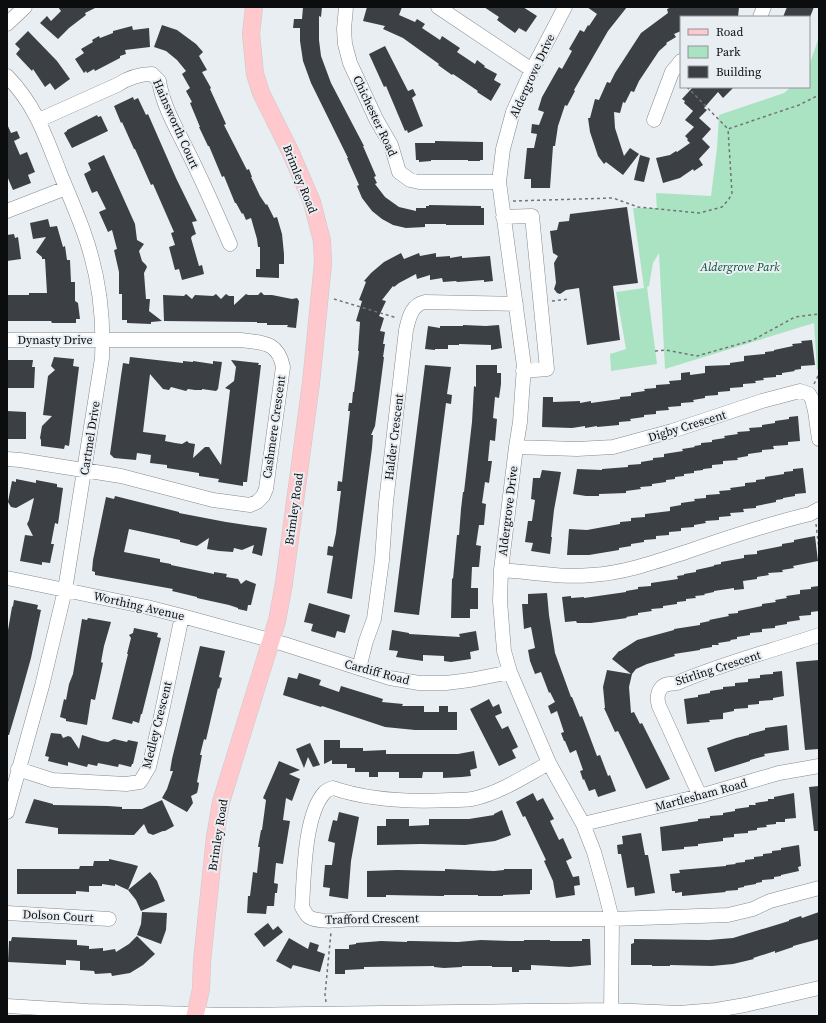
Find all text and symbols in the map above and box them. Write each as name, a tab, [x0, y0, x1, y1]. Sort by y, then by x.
legend	[680, 16, 810, 88]
text: Road	[716, 24, 743, 40]
street label: Aldergrove Drive	[506, 31, 558, 121]
text: Park	[716, 44, 741, 60]
text: Building	[716, 64, 761, 80]
street label: Chichester Road	[349, 73, 401, 159]
street label: Hainsworth Court	[149, 77, 203, 171]
street label: Brimley Road	[279, 142, 321, 216]
park label: Aldergrove Park	[699, 259, 780, 275]
street label: Dynasty Drive	[17, 332, 93, 348]
street label: Cashmere Crescent	[259, 374, 289, 479]
street label: Halder Crescent	[381, 393, 407, 481]
street label: Cartmel Drive	[76, 400, 104, 476]
street label: Digby Crescent	[646, 406, 728, 445]
street label: Aldergrove Drive	[495, 465, 521, 557]
street label: Brimley Road	[281, 472, 307, 546]
street label: Worthing Avenue	[92, 588, 186, 624]
street label: Stirling Crescent	[673, 647, 763, 689]
street label: Cardiff Road	[343, 656, 412, 688]
street label: Medley Crescent	[138, 680, 176, 770]
street label: Martlesham Road	[653, 775, 749, 815]
street label: Brimley Road	[204, 798, 232, 872]
street label: Dolson Court	[22, 906, 94, 926]
street label: Trafford Crescent	[325, 910, 419, 928]

